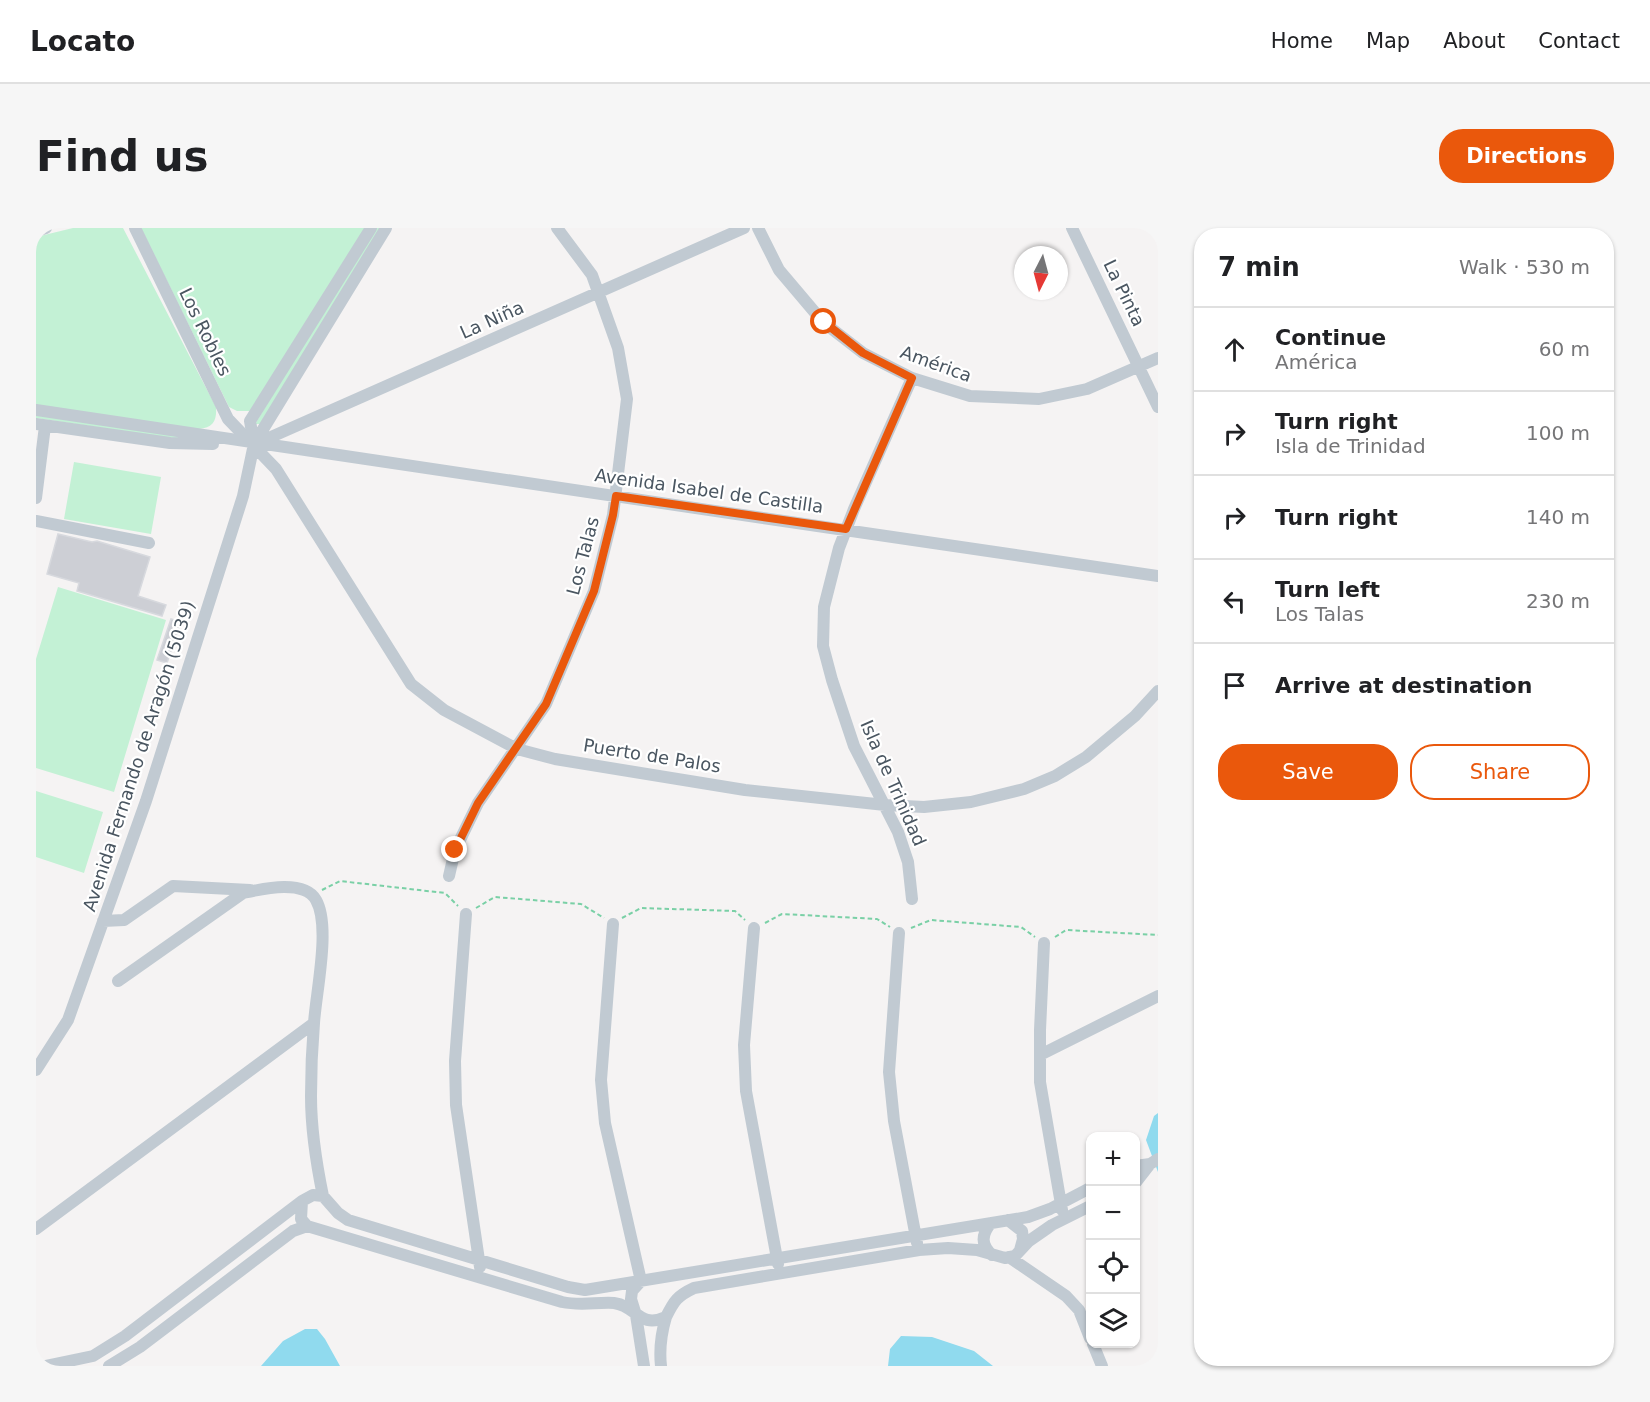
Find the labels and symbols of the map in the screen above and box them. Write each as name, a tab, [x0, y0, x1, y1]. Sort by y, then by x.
north arrow	[1014, 246, 1068, 300]
street label: La Pinta	[1099, 256, 1150, 330]
street label: Los Robles	[175, 284, 236, 379]
street label: La Niña	[457, 296, 527, 343]
route start	[810, 308, 836, 334]
street label: América	[898, 341, 975, 386]
street label: Avenida Isabel de Castilla	[593, 464, 825, 517]
street label: Los Talas	[562, 514, 603, 597]
street label: Avenida Fernando de Aragón (5039)	[78, 598, 199, 914]
street label: Isla de Trinidad	[856, 717, 931, 849]
street label: Puerto de Palos	[582, 734, 722, 777]
route end	[441, 836, 467, 862]

